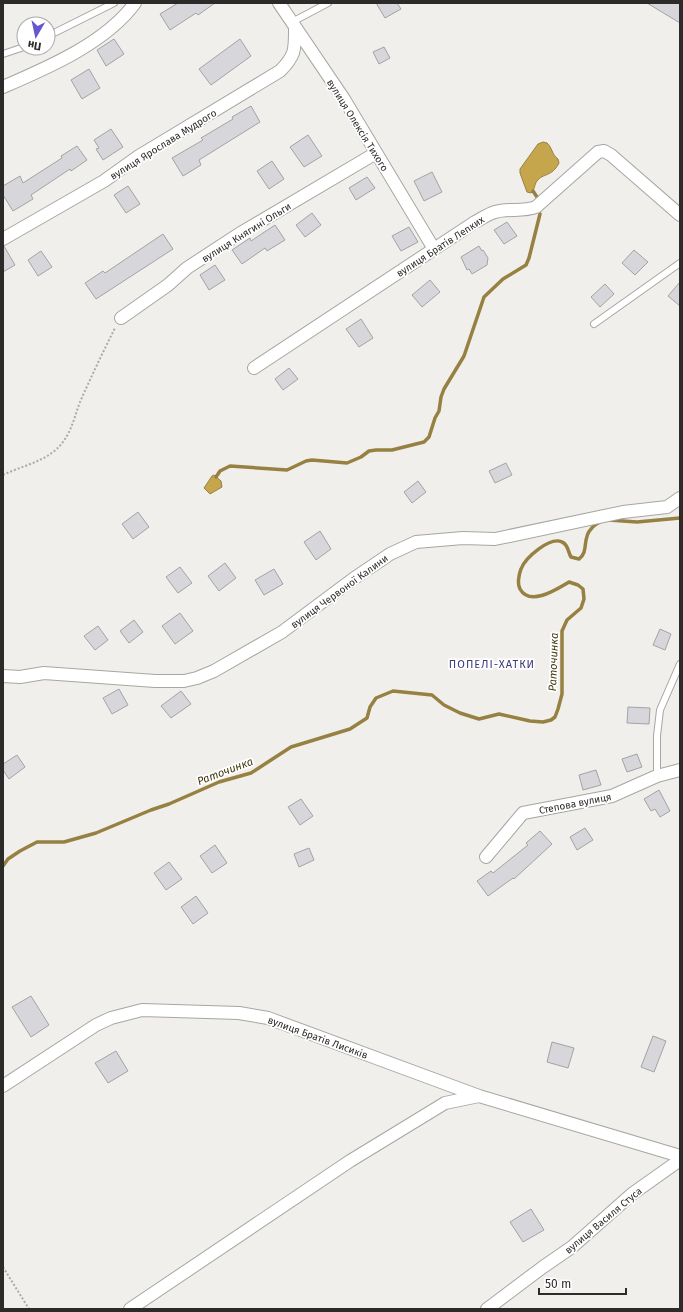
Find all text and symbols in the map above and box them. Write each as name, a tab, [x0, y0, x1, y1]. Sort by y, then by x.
north arrow	[16, 16, 56, 56]
text: Пн	[27, 38, 42, 53]
street label: вулиця Олексія Тихого	[324, 77, 391, 174]
street label: вулиця Ярослава Мудрого	[108, 107, 219, 183]
street label: вулиця Княгині Ольги	[199, 200, 293, 265]
street label: вулиця Братів Лепких	[394, 213, 487, 280]
street label: вулиця Червоної Калини	[288, 552, 391, 631]
water label: Раточинка	[546, 632, 561, 692]
district label: ПОПЕЛІ-ХАТКИ	[449, 658, 535, 671]
water label: Раточинка	[195, 755, 255, 788]
street label: Степова вулиця	[538, 791, 612, 817]
street label: вулиця Братів Лисиків	[266, 1013, 370, 1062]
street label: вулиця Василя Стуса	[563, 1185, 645, 1257]
scale bar	[539, 1270, 626, 1296]
text: 50 m	[545, 1277, 571, 1291]

